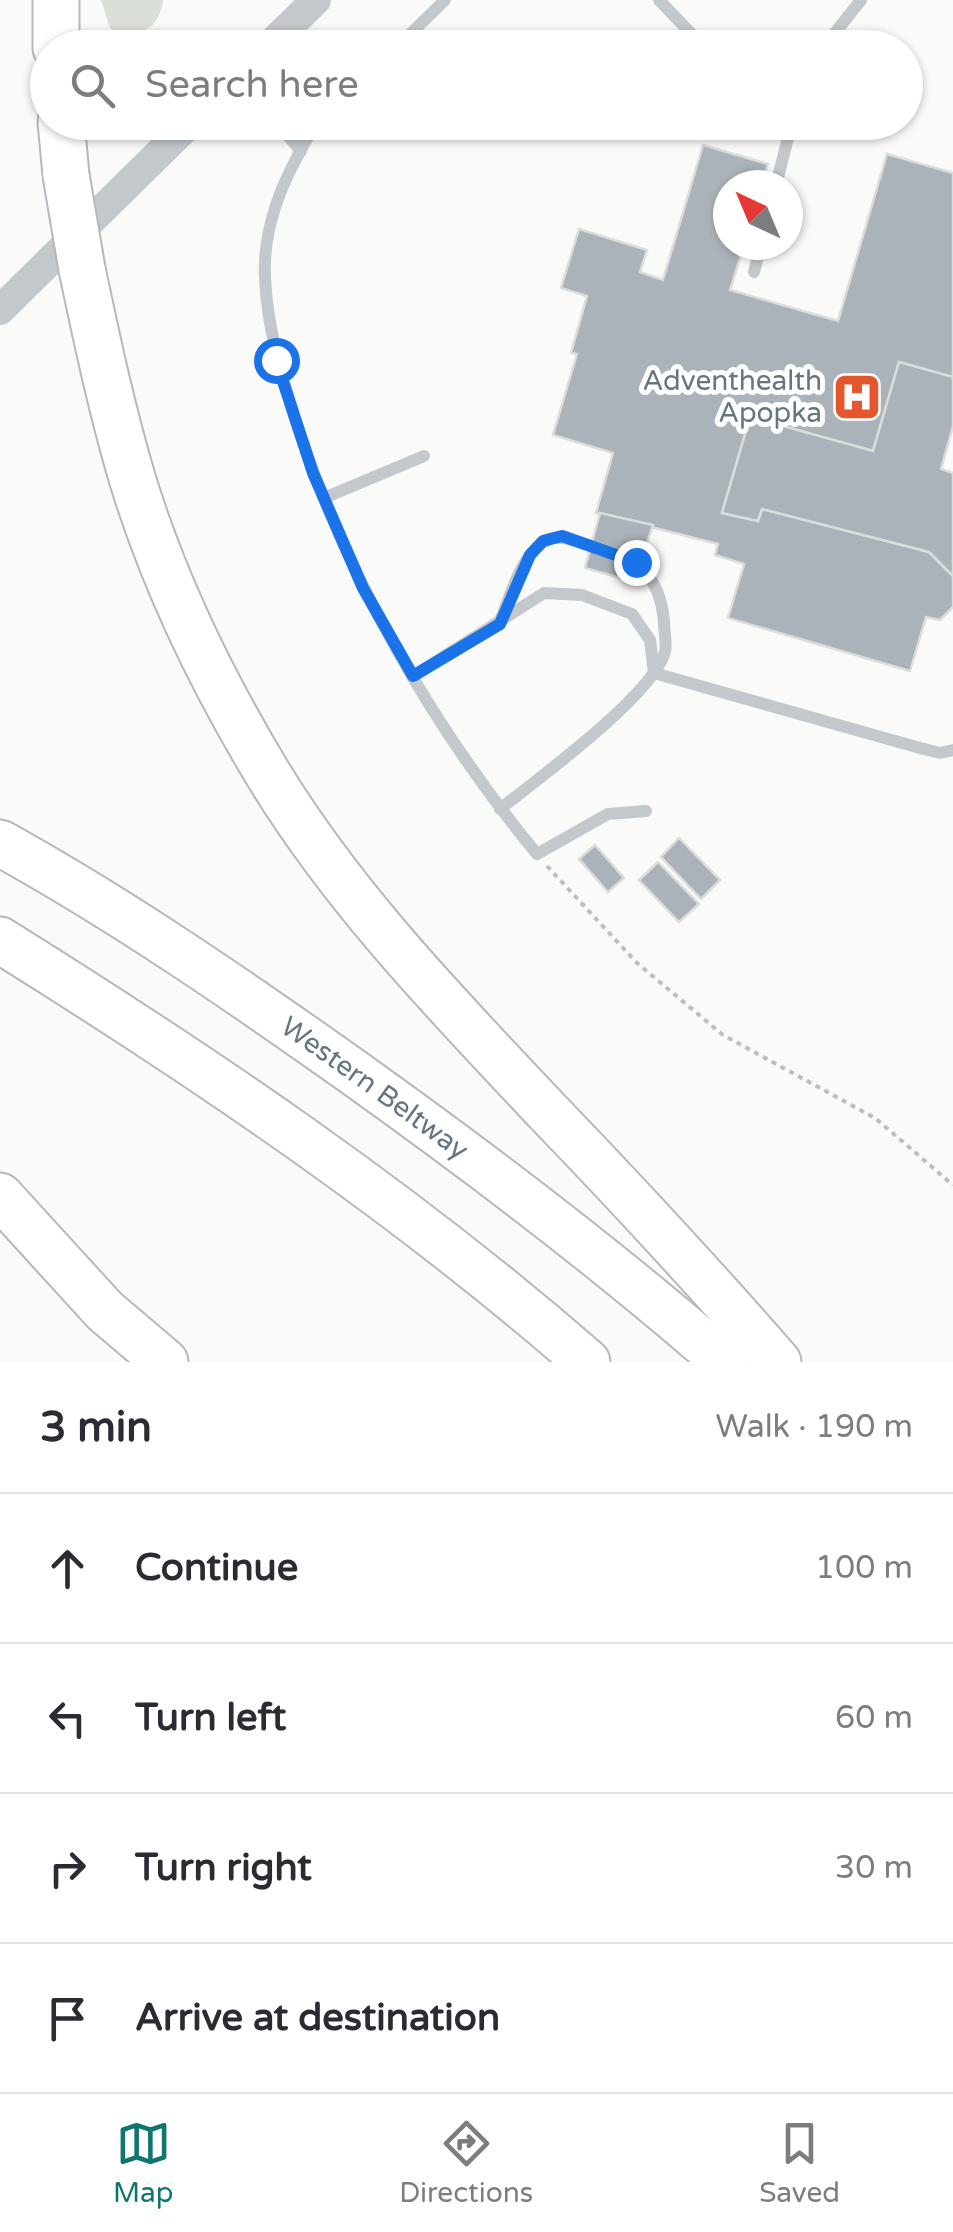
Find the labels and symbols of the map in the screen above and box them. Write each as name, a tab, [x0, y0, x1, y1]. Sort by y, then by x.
north arrow	[713, 170, 803, 260]
route start	[254, 338, 300, 384]
place label: Adventhealth Apopka	[643, 364, 822, 430]
hospital icon: Adventhealth Apopka	[831, 371, 883, 423]
route end	[614, 540, 660, 586]
street label: Western Beltway	[274, 1009, 475, 1167]

